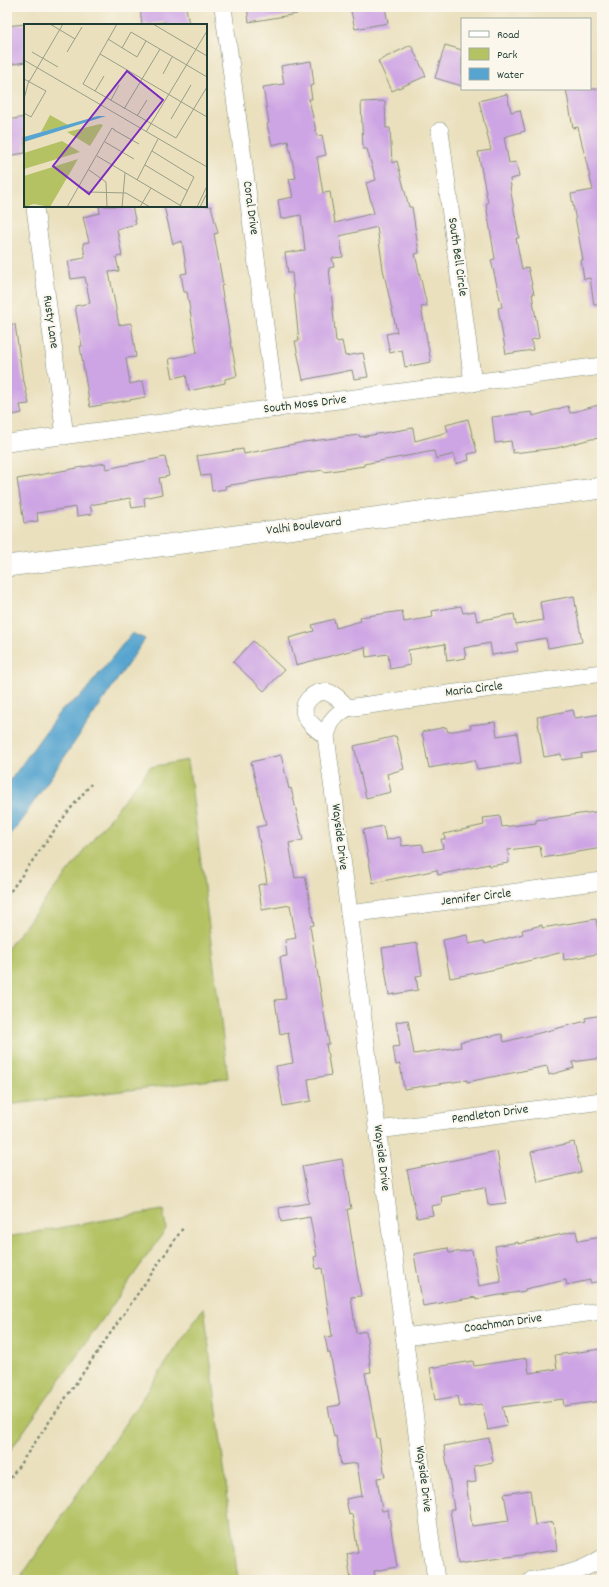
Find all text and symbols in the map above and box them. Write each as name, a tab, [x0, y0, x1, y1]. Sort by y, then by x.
legend	[461, 18, 591, 90]
inset map	[24, 24, 207, 207]
text: Road	[497, 27, 519, 44]
text: Park	[497, 47, 518, 64]
text: Water	[497, 67, 524, 84]
street label: Coral Drive	[237, 180, 263, 236]
street label: South Bell Circle	[442, 216, 472, 298]
street label: Rusty Lane	[37, 294, 63, 350]
street label: South Moss Drive	[263, 390, 348, 420]
street label: Valhi Boulevard	[265, 513, 343, 541]
street label: Maria Circle	[444, 677, 504, 703]
street label: Wayside Drive	[326, 803, 353, 871]
street label: Jennifer Circle	[440, 884, 512, 912]
street label: Pendleton Drive	[450, 1100, 530, 1130]
street label: Wayside Drive	[368, 1124, 395, 1192]
street label: Coachman Drive	[463, 1309, 543, 1339]
street label: Wayside Drive	[410, 1445, 437, 1513]

